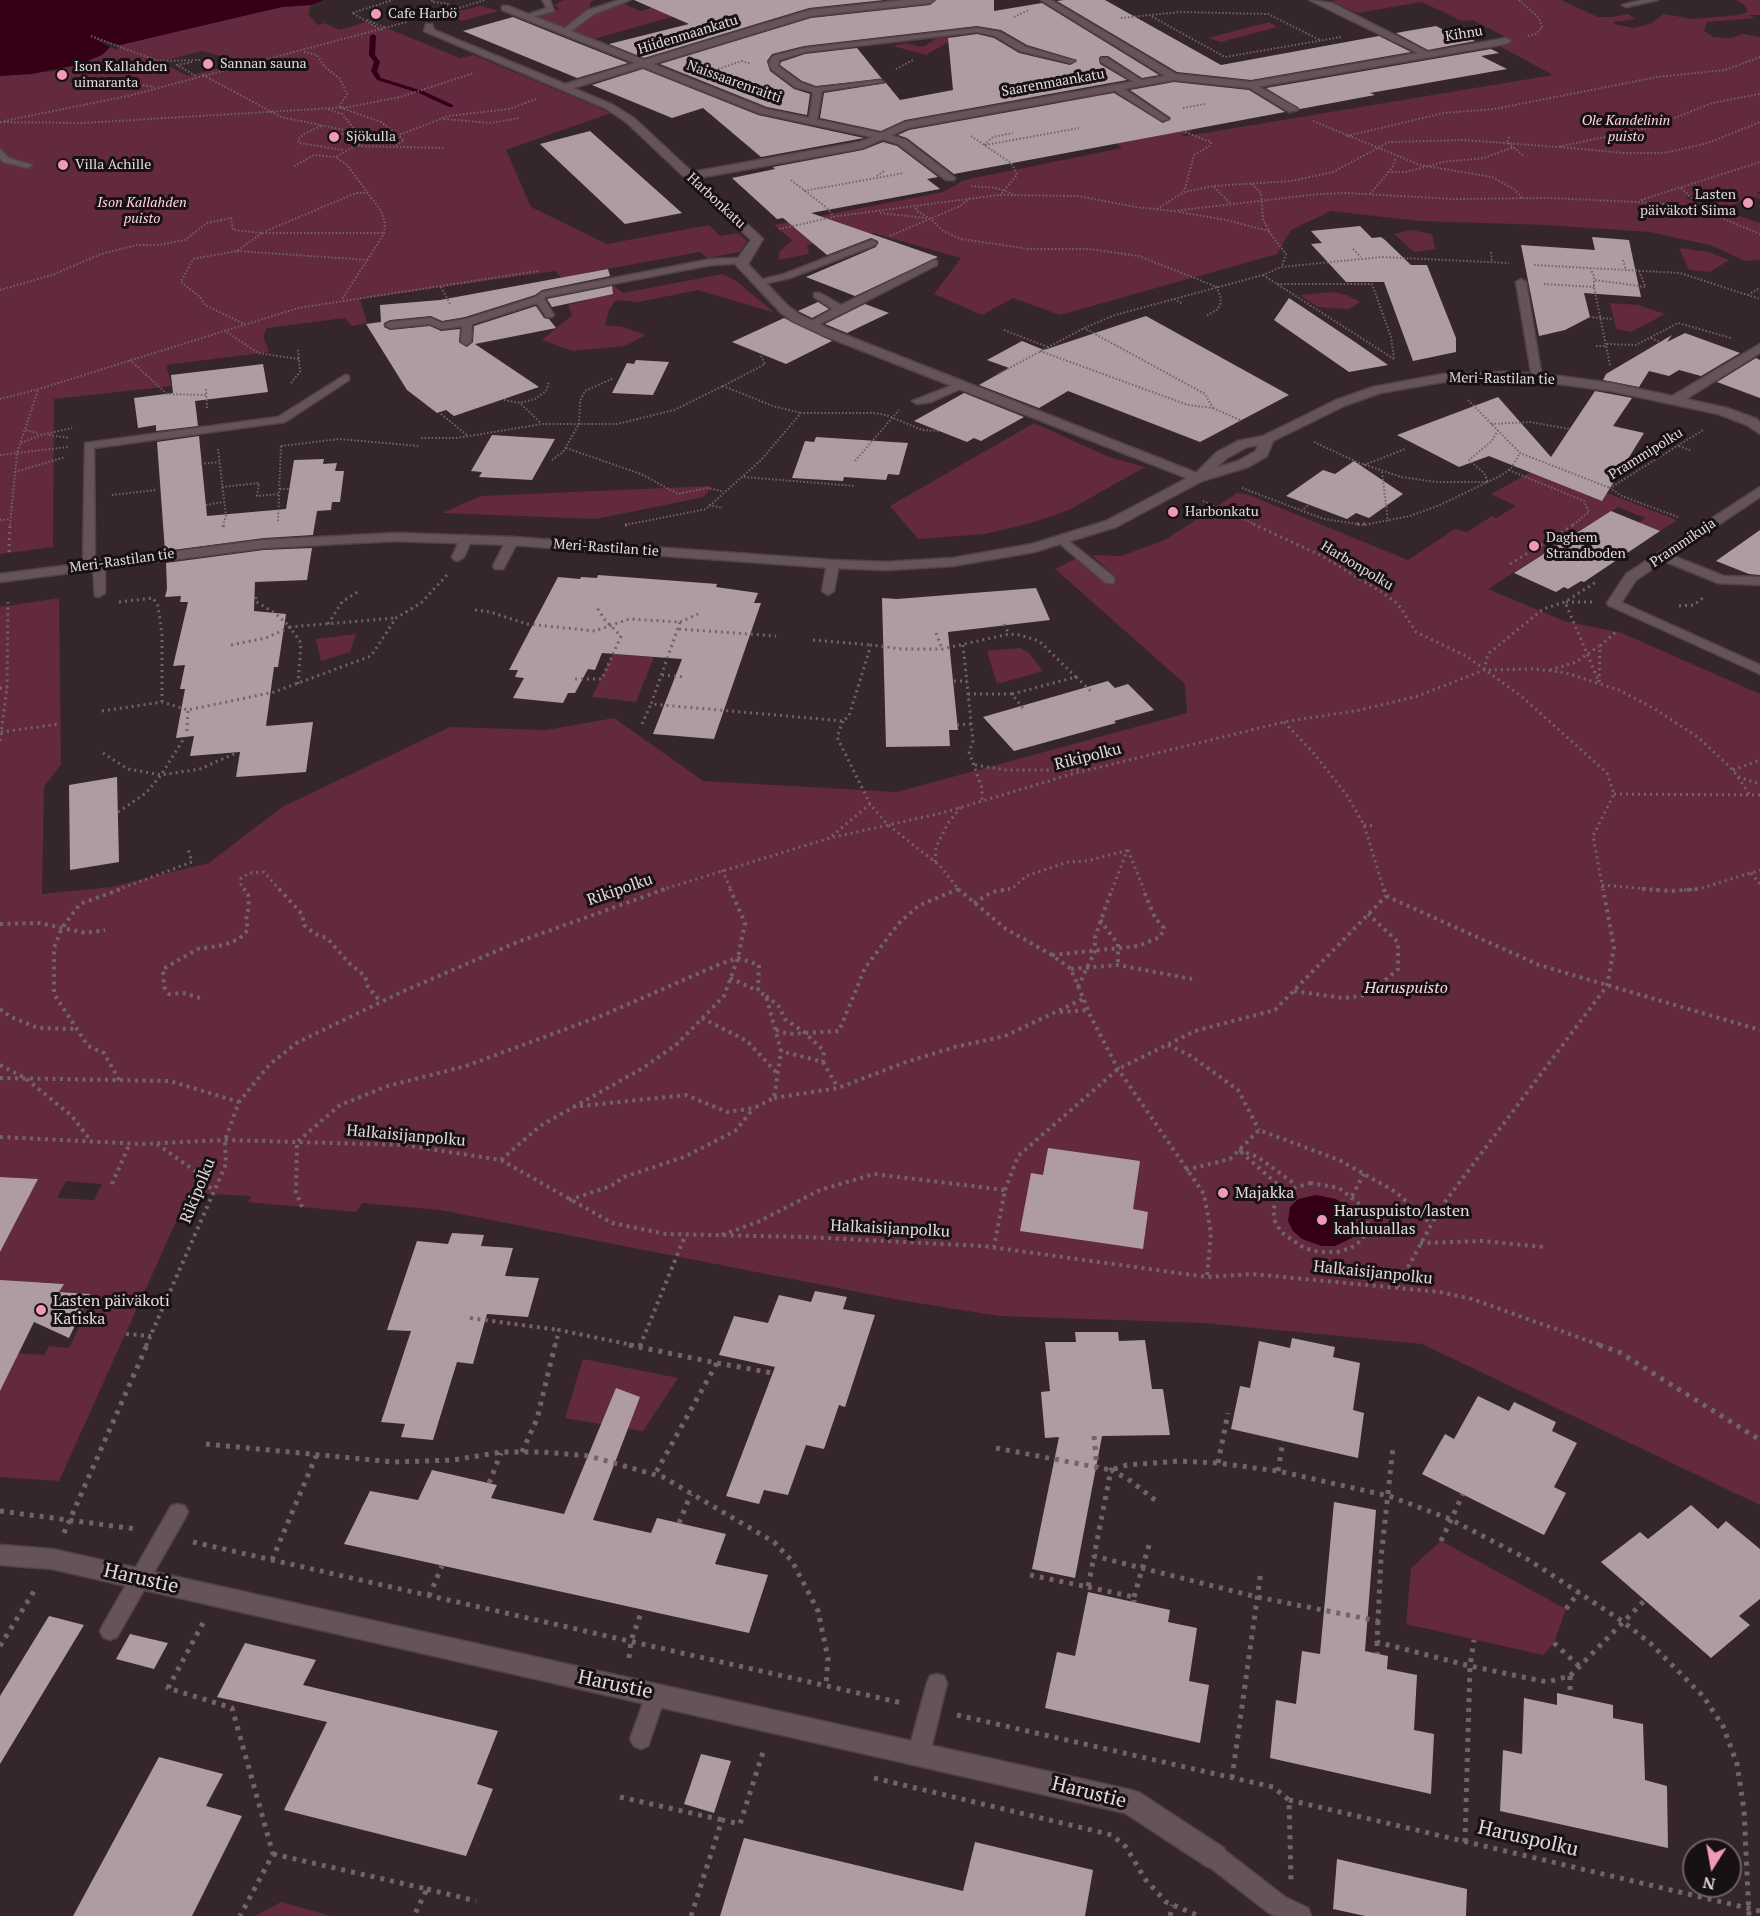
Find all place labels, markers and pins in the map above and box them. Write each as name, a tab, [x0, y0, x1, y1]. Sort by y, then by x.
place label: Cafe Harbö	[388, 6, 457, 22]
marker: Cafe Harbö	[369, 7, 383, 21]
place label: Sannan sauna	[220, 56, 307, 72]
marker: Sannan sauna	[201, 57, 215, 71]
place label: Ison Kallahden uimaranta	[74, 59, 167, 92]
marker: Ison Kallahden uimaranta	[55, 68, 69, 82]
place label: Sjökulla	[346, 129, 396, 145]
marker: Sjökulla	[327, 130, 341, 144]
place label: Villa Achille	[75, 157, 151, 173]
marker: Villa Achille	[56, 158, 70, 172]
place label: Lasten päiväkoti Siima	[1640, 187, 1736, 220]
marker: Lasten päiväkoti Siima	[1741, 196, 1755, 210]
place label: Harbonkatu	[1185, 504, 1259, 520]
marker: Harbonkatu	[1166, 505, 1180, 519]
place label: Daghem Strandboden	[1546, 530, 1626, 562]
marker: Daghem Strandboden	[1527, 539, 1541, 553]
place label: Majakka	[1235, 1183, 1294, 1203]
marker: Majakka	[1216, 1186, 1230, 1200]
place label: Haruspuisto/lasten kahluuallas	[1334, 1201, 1470, 1239]
marker: Haruspuisto/lasten kahluuallas	[1315, 1213, 1329, 1227]
place label: Lasten päiväkoti Katiska	[53, 1291, 170, 1329]
marker: Lasten päiväkoti Katiska	[34, 1303, 48, 1317]

